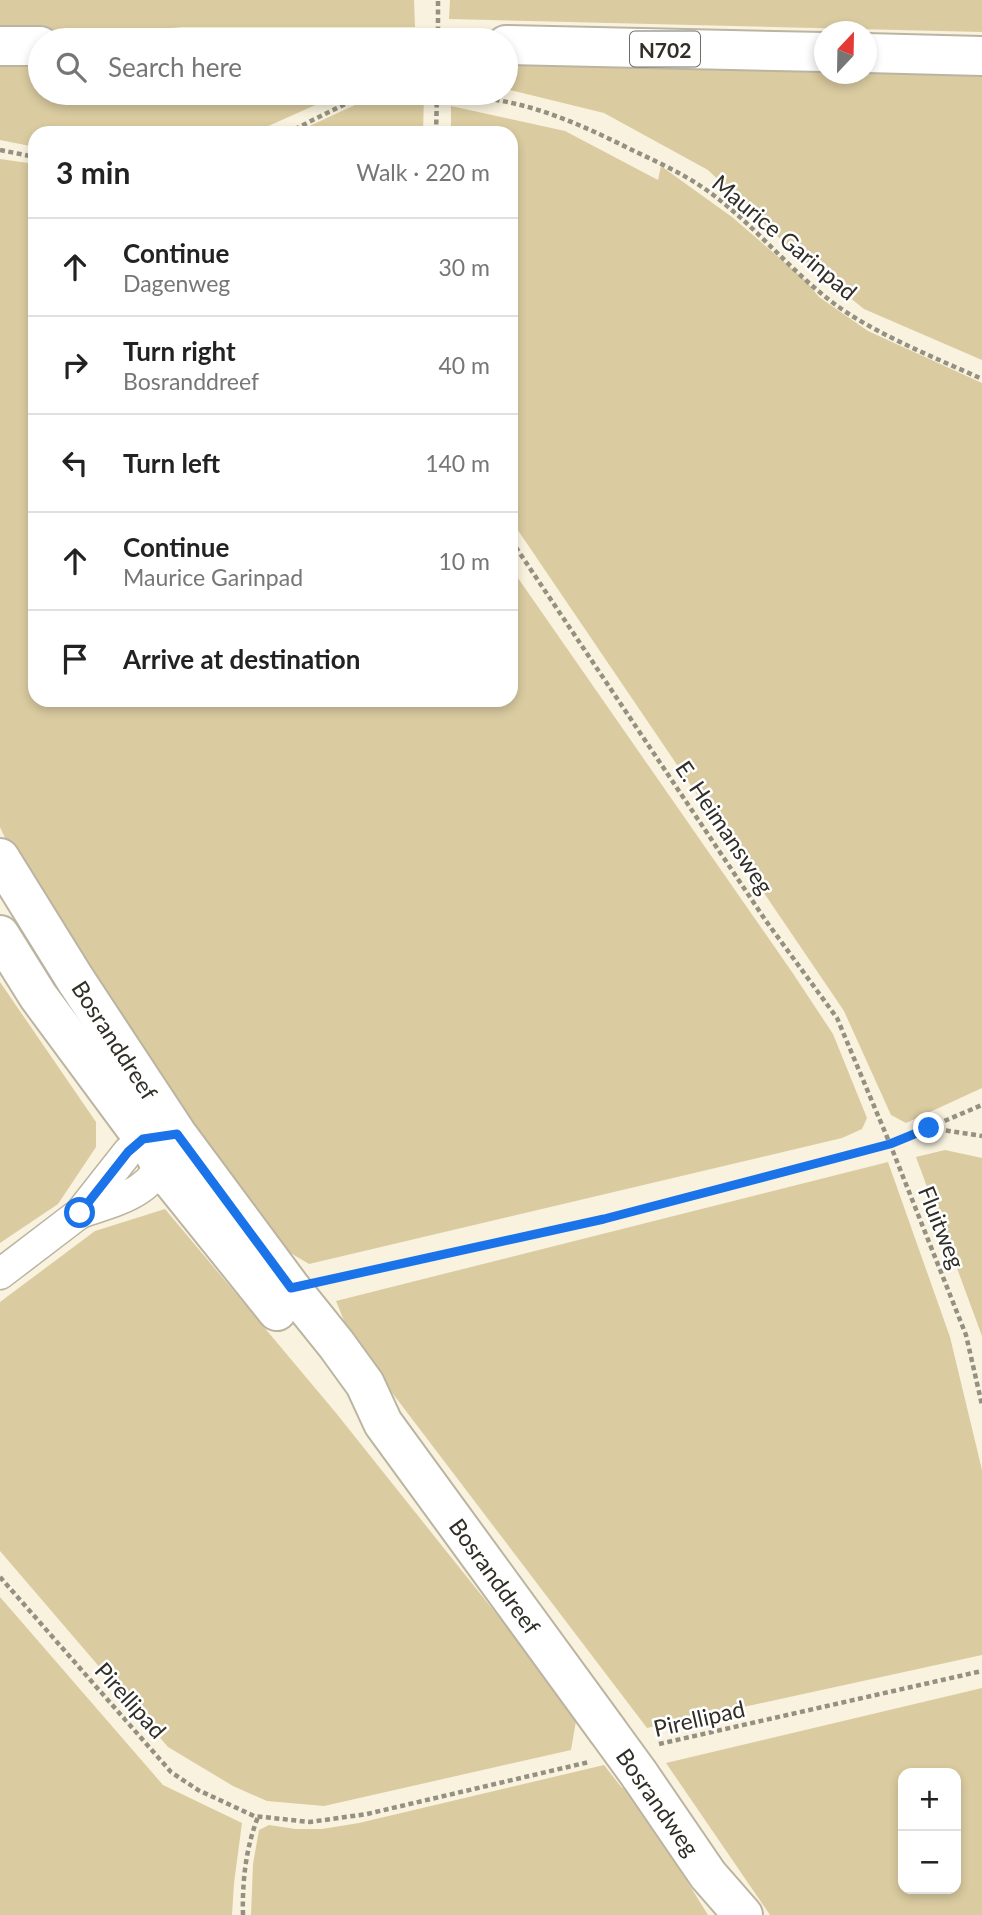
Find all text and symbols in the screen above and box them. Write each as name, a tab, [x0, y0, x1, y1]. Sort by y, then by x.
north arrow	[814, 21, 877, 84]
search box	[28, 28, 518, 105]
road number: N702	[630, 32, 700, 66]
icon: search	[52, 48, 90, 86]
text: Search here	[108, 51, 242, 83]
text: 3 min	[56, 154, 130, 190]
text: Walk · 220 m	[356, 158, 490, 186]
street label: Maurice Garinpad	[707, 168, 863, 306]
text: Continue	[123, 237, 229, 269]
icon: ahead	[56, 248, 94, 286]
text: 30 m	[439, 253, 490, 281]
text: Dagenweg	[123, 269, 230, 297]
text: Turn right	[123, 335, 236, 367]
icon: right	[56, 346, 94, 384]
text: 40 m	[439, 351, 490, 379]
text: Bosranddreef	[123, 367, 259, 395]
icon: left	[56, 444, 94, 482]
text: Turn left	[123, 447, 220, 479]
text: 140 m	[425, 449, 490, 477]
text: Continue	[123, 531, 229, 563]
icon: ahead	[56, 542, 94, 580]
text: 10 m	[439, 547, 490, 575]
text: Maurice Garinpad	[123, 563, 303, 591]
icon: arrive	[56, 640, 94, 678]
text: Arrive at destination	[123, 643, 360, 675]
street label: E. Heimansweg	[670, 755, 780, 899]
street label: Bosranddreef	[66, 975, 164, 1105]
route end	[913, 1112, 944, 1143]
street label: Fluitweg	[913, 1182, 971, 1273]
route start	[64, 1197, 95, 1228]
street label: Bosranddreef	[444, 1513, 546, 1639]
street label: Pirellipad	[90, 1656, 172, 1744]
street label: Pirellipad	[651, 1694, 747, 1742]
street label: Bosrandweg	[611, 1743, 705, 1861]
map controls	[898, 1768, 961, 1894]
button: +	[898, 1768, 961, 1831]
button: −	[898, 1831, 961, 1894]

